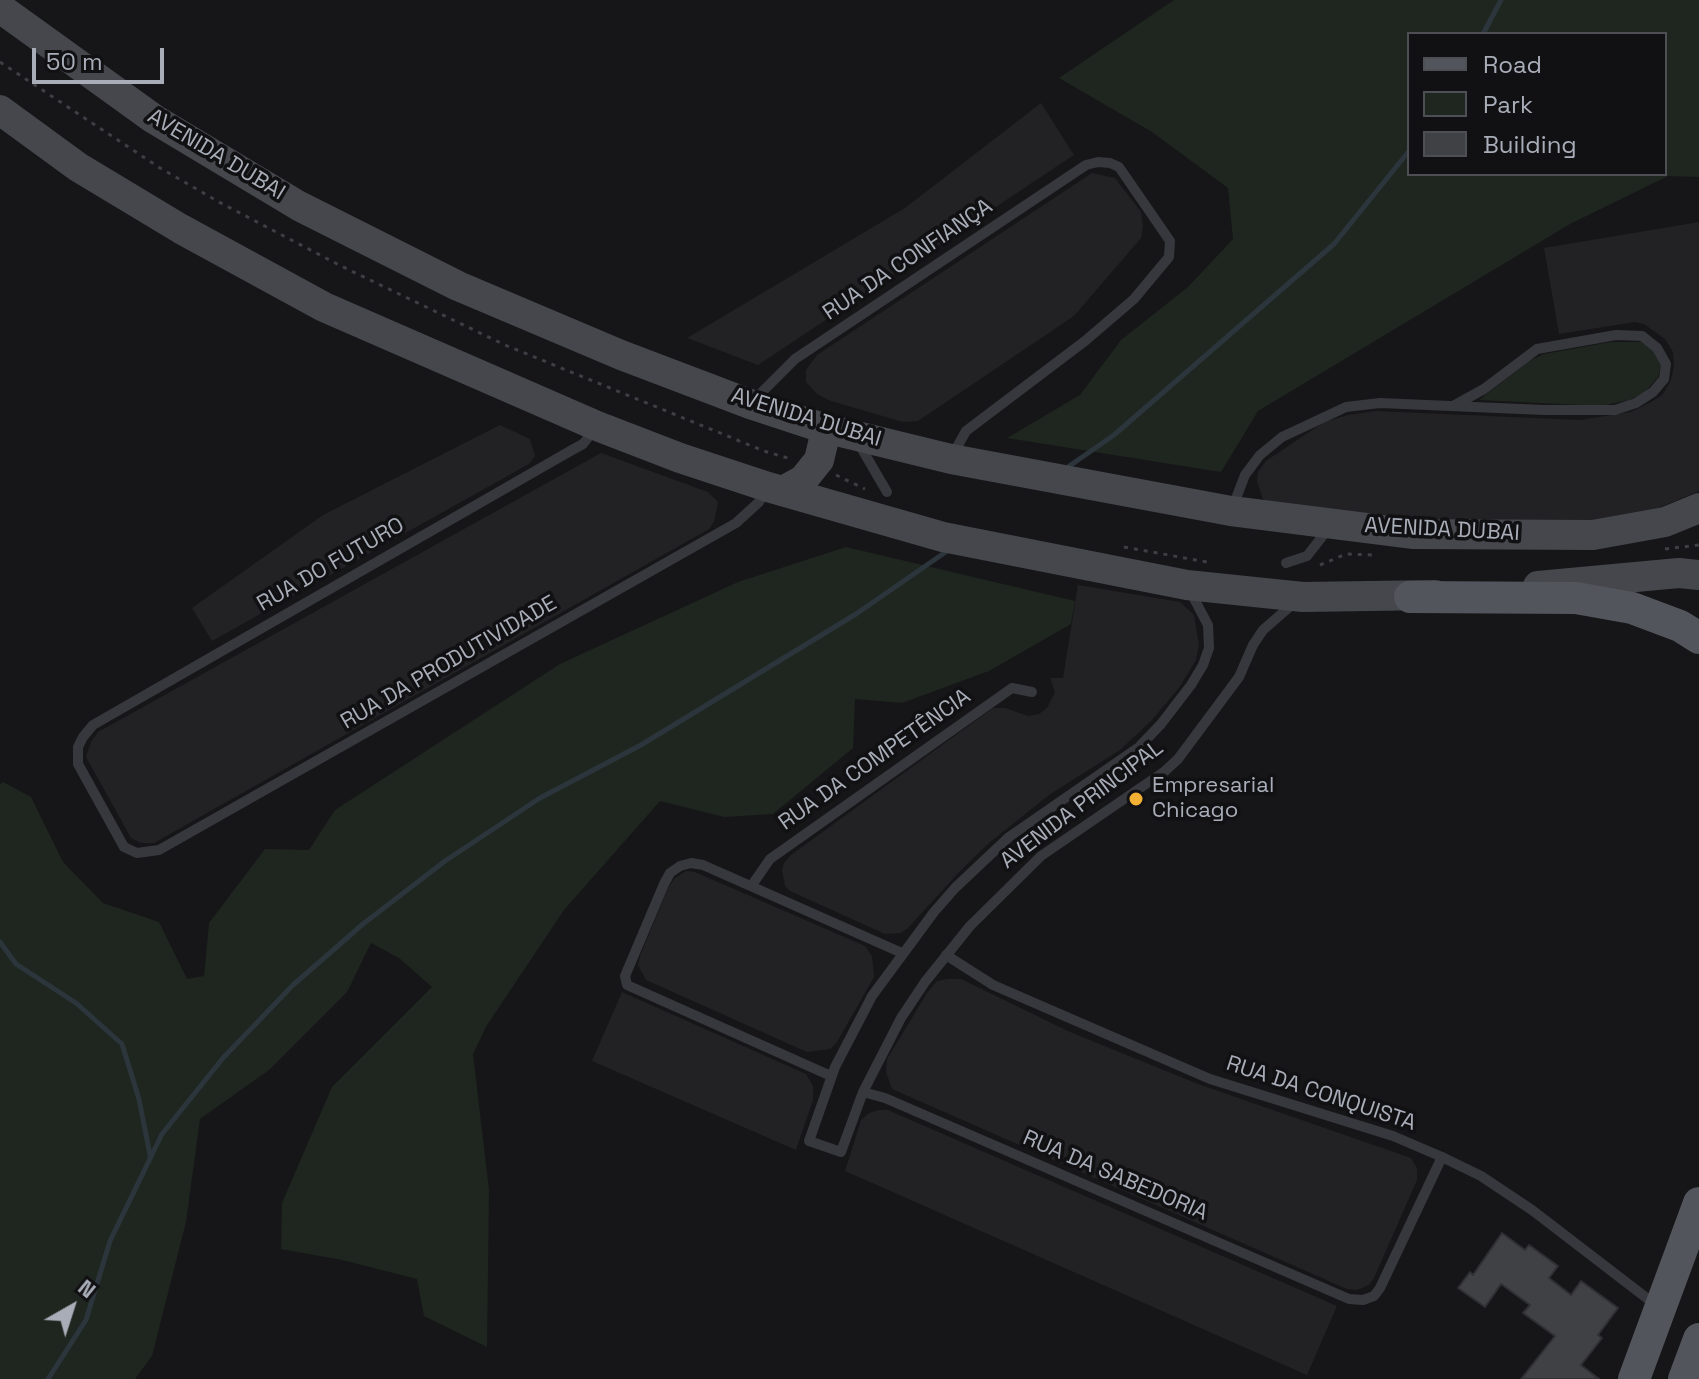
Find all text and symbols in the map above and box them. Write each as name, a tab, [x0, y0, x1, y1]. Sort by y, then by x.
scale bar	[36, 32, 168, 82]
legend	[1407, 32, 1667, 176]
text: 50 m	[46, 46, 103, 77]
text: Road	[1483, 49, 1542, 80]
text: Park	[1483, 89, 1533, 120]
street label: AVENIDA DUBAI	[143, 104, 289, 206]
text: Building	[1483, 129, 1577, 160]
street label: RUA DA CONFIANÇA	[818, 194, 998, 326]
street label: AVENIDA DUBAI	[728, 383, 884, 453]
street label: RUA DO FUTURO	[253, 512, 409, 618]
street label: AVENIDA DUBAI	[1364, 513, 1520, 547]
street label: RUA DA PRODUTIVIDADE	[336, 590, 562, 736]
street label: RUA DA COMPETÊNCIA	[774, 684, 976, 836]
street label: AVENIDA PRINCIPAL	[995, 735, 1169, 875]
place label: Empresarial Chicago	[1152, 773, 1274, 824]
marker: Empresarial Chicago	[1127, 790, 1145, 808]
street label: RUA DA CONQUISTA	[1223, 1051, 1419, 1137]
street label: RUA DA SABEDORIA	[1019, 1125, 1211, 1227]
north arrow	[32, 1267, 112, 1347]
text: N	[73, 1273, 102, 1304]

